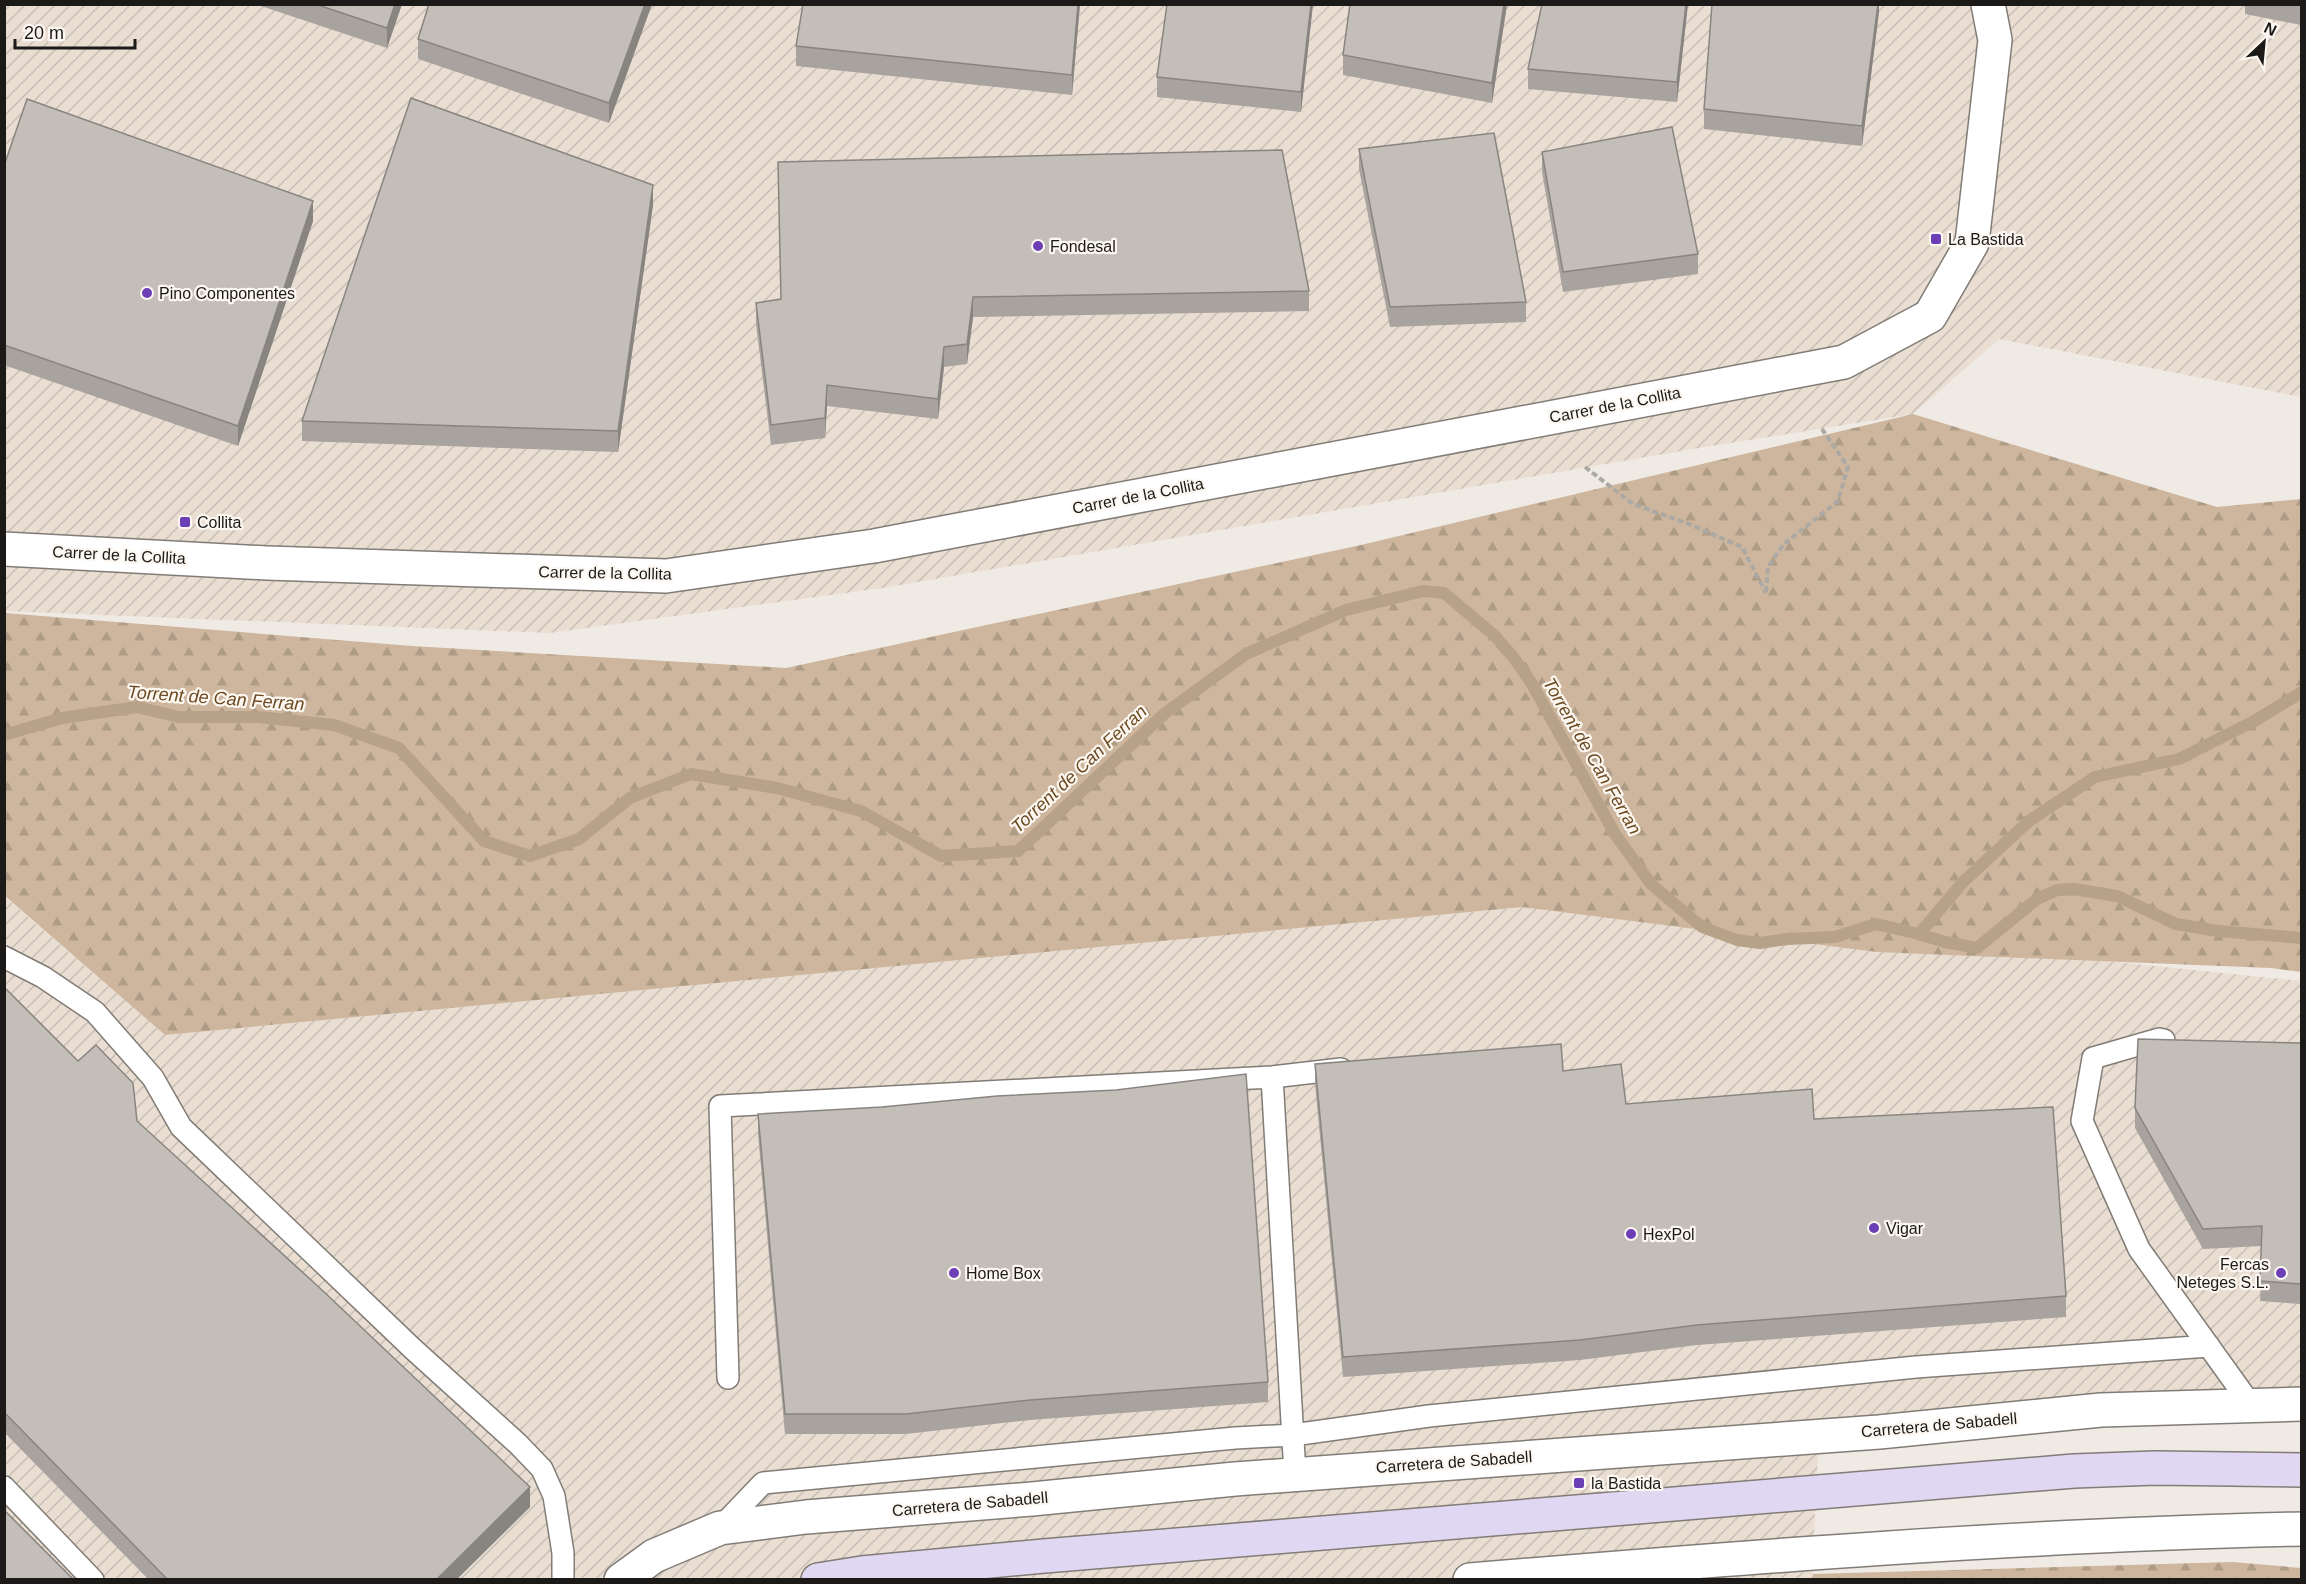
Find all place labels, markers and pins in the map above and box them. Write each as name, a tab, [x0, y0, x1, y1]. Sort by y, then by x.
place label: La Bastida	[1948, 231, 2024, 248]
marker: La Bastida	[1929, 232, 1943, 246]
place label: Fondesal	[1050, 238, 1116, 255]
marker: Fondesal	[1031, 239, 1045, 253]
place label: Pino Componentes	[159, 285, 295, 302]
marker: Pino Componentes	[140, 286, 154, 300]
place label: Collita	[197, 514, 242, 531]
marker: Collita	[178, 515, 192, 529]
place label: Vigar	[1886, 1220, 1924, 1237]
marker: Vigar	[1867, 1221, 1881, 1235]
place label: HexPol	[1643, 1226, 1695, 1243]
marker: HexPol	[1624, 1227, 1638, 1241]
place label: Fercas Neteges S.L.	[2177, 1256, 2269, 1291]
place label: Home Box	[966, 1265, 1041, 1282]
marker: Home Box	[947, 1266, 961, 1280]
marker: Fercas Neteges S.L.	[2274, 1266, 2288, 1280]
place label: la Bastida	[1591, 1475, 1661, 1492]
marker: la Bastida	[1572, 1476, 1586, 1490]

